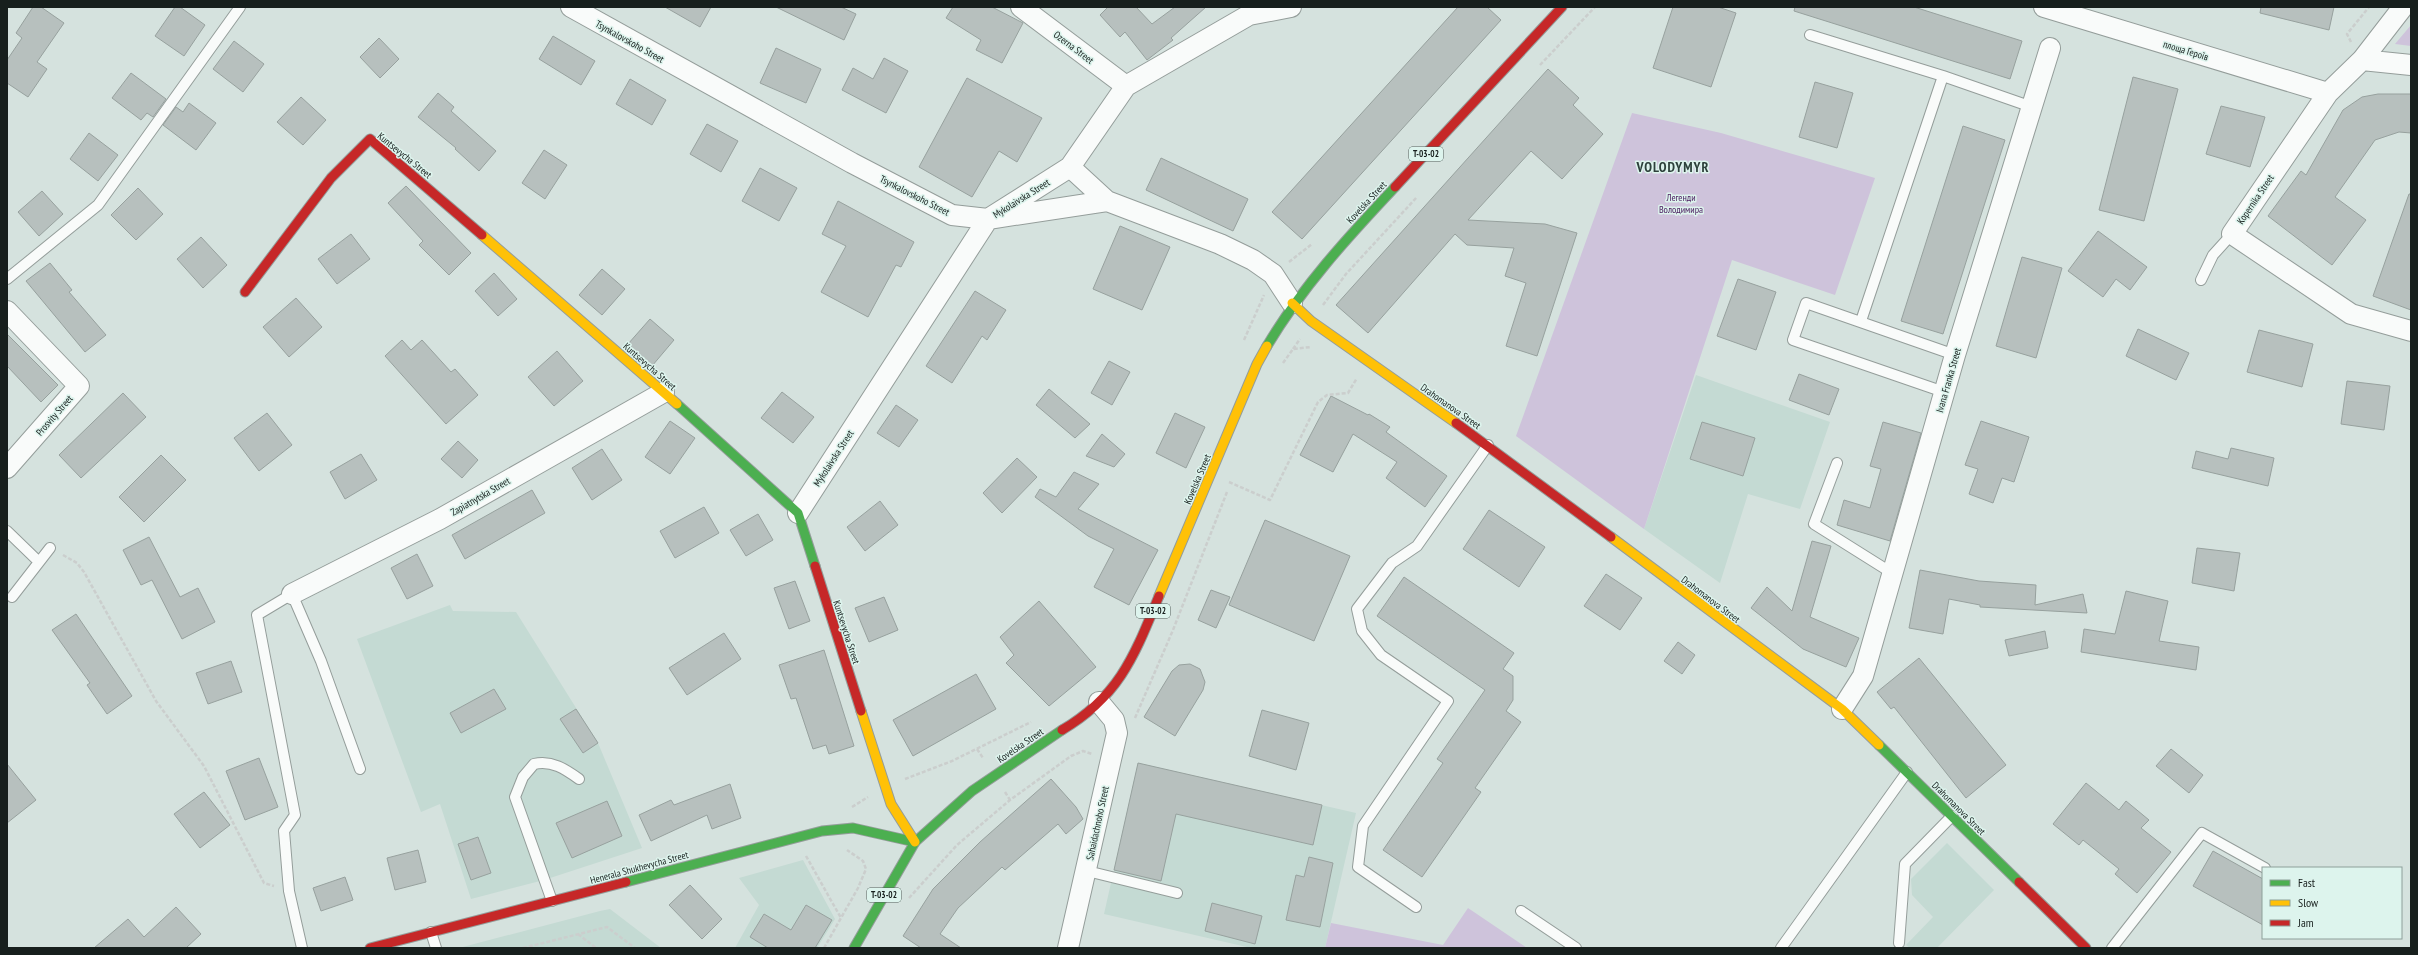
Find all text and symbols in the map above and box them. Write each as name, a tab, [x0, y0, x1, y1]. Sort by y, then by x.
street label: Tsynkalovskoho Street	[593, 17, 667, 66]
street label: Ozerna Street	[1051, 28, 1097, 67]
street label: площа Героїв	[2162, 37, 2210, 64]
street label: Kuntsevycha Street	[375, 130, 435, 181]
road number: Т-03-02	[1409, 147, 1443, 161]
district label: VOLODYMYR	[1635, 158, 1710, 176]
street label: Tsynkalovskoho Street	[878, 172, 952, 219]
street label: Kopernika Street	[2234, 172, 2277, 227]
street label: Mykolaivska Street	[990, 176, 1052, 221]
street label: Kovelska Street	[1343, 178, 1389, 226]
park label: Легенди Володимира	[1659, 191, 1703, 216]
street label: Kuntsevycha Street	[620, 340, 679, 393]
street label: Ivana Franka Street	[1933, 346, 1964, 414]
street label: Drahomanova Street	[1418, 381, 1484, 432]
street label: Prosvity Street	[33, 392, 76, 438]
street label: Mykolaivska Street	[810, 427, 857, 489]
street label: Kovelska Street	[1181, 452, 1214, 506]
street label: Zapiatnytska Street	[448, 474, 513, 519]
street label: Drahomanova Street	[1679, 573, 1743, 626]
street label: Kuntsevycha Street	[830, 599, 863, 666]
road number: Т-03-02	[1136, 604, 1170, 618]
street label: Kovelska Street	[995, 725, 1046, 766]
street label: Drahomanova Street	[1929, 779, 1988, 838]
street label: Sahaidachnoho Street	[1083, 785, 1112, 861]
street label: Henerala Shukhevycha Street	[589, 848, 690, 887]
legend	[2262, 867, 2402, 939]
text: Fast	[2298, 875, 2316, 890]
road number: Т-03-02	[867, 888, 901, 902]
text: Slow	[2298, 895, 2319, 910]
text: Jam	[2297, 915, 2314, 930]

